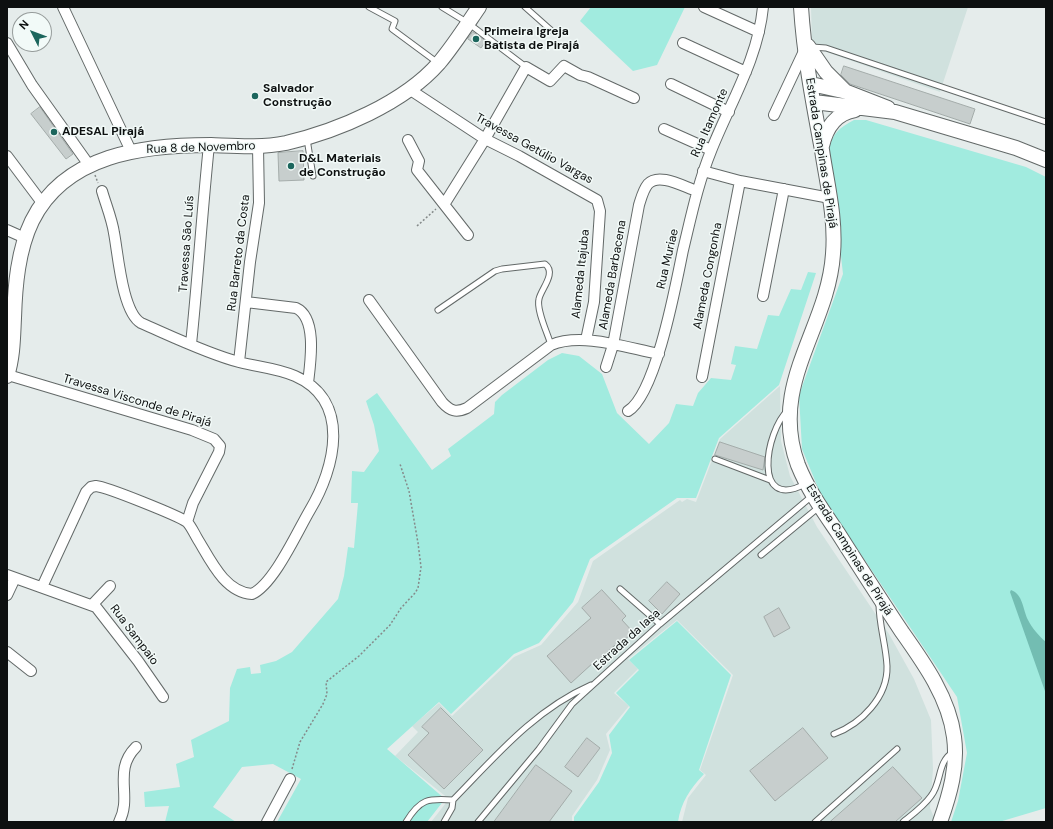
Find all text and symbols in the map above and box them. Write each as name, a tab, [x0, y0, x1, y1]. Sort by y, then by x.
north arrow	[12, 12, 52, 52]
text: N	[16, 17, 32, 32]
place label: Primeira Igreja Batista de Pirajá	[484, 25, 579, 53]
marker: Primeira Igreja Batista de Pirajá	[471, 34, 481, 44]
street label: Estrada Campinas de Pirajá	[802, 77, 840, 229]
place label: Salvador Construção	[263, 82, 332, 110]
street label: Rua Itamonte	[688, 86, 732, 160]
marker: Salvador Construção	[250, 91, 260, 101]
street label: Travessa Getúlio Vargas	[473, 111, 595, 187]
place label: ADESAL Pirajá	[62, 125, 144, 139]
marker: ADESAL Pirajá	[49, 127, 59, 137]
street label: Rua 8 de Novembro	[146, 139, 256, 157]
place label: D&L Materiais de Construção	[299, 152, 386, 180]
marker: D&L Materiais de Construção	[286, 161, 296, 171]
street label: Rua Barreto da Costa	[225, 194, 253, 312]
street label: Travessa São Luís	[176, 195, 198, 293]
street label: Alameda Barbacena	[596, 219, 630, 331]
street label: Alameda Congonha	[691, 221, 725, 331]
street label: Rua Muriae	[654, 227, 682, 291]
street label: Alameda Itajuba	[569, 229, 593, 319]
street label: Travessa Visconde de Pirajá	[61, 372, 213, 430]
street label: Estrada Campinas de Pirajá	[803, 482, 895, 618]
street label: Rua Sampaio	[107, 602, 161, 668]
street label: Estrada da Iasa	[591, 606, 663, 674]

